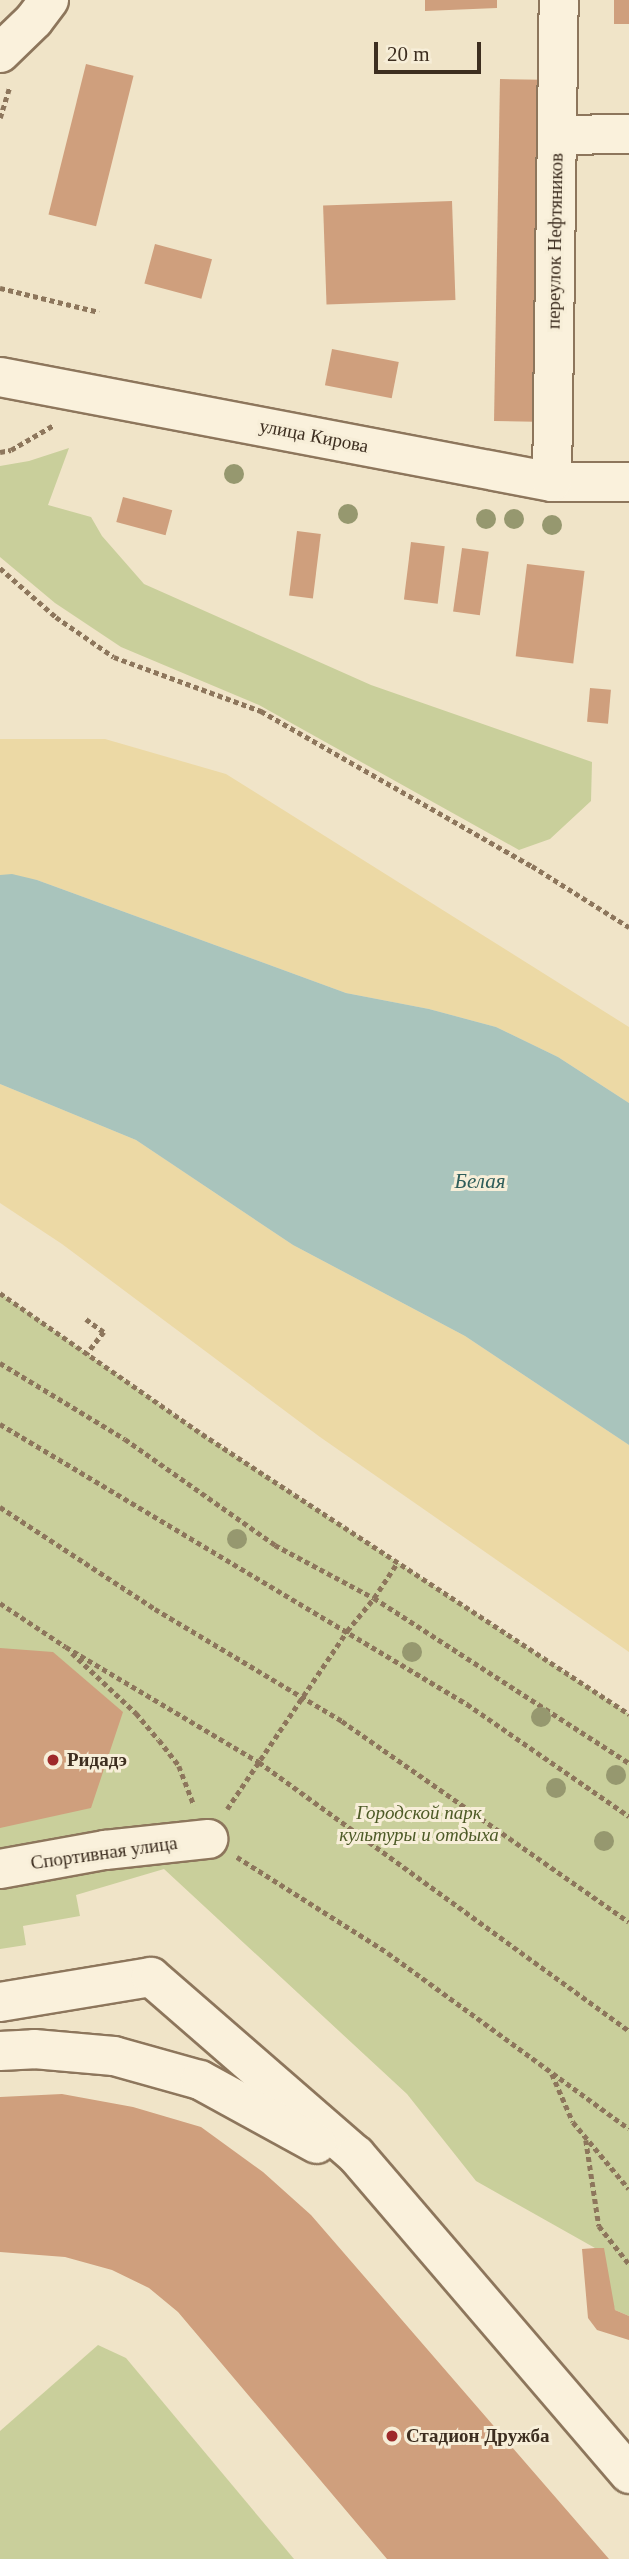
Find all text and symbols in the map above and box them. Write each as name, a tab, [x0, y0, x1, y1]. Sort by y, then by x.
scale bar	[377, 28, 484, 72]
text: 20 m	[387, 42, 430, 66]
street label: переулок Нефтяников	[542, 153, 568, 329]
street label: улица Кирова	[258, 414, 370, 458]
water label: Белая	[455, 1168, 505, 1194]
place label: Ридадэ	[67, 1749, 127, 1771]
marker: Ридадэ	[45, 1752, 61, 1768]
park label: Городской парк культуры и отдыха	[339, 1802, 499, 1846]
street label: Спортивная улица	[29, 1831, 179, 1875]
place label: Стадион Дружба	[406, 2425, 549, 2447]
marker: Стадион Дружба	[384, 2428, 400, 2444]

